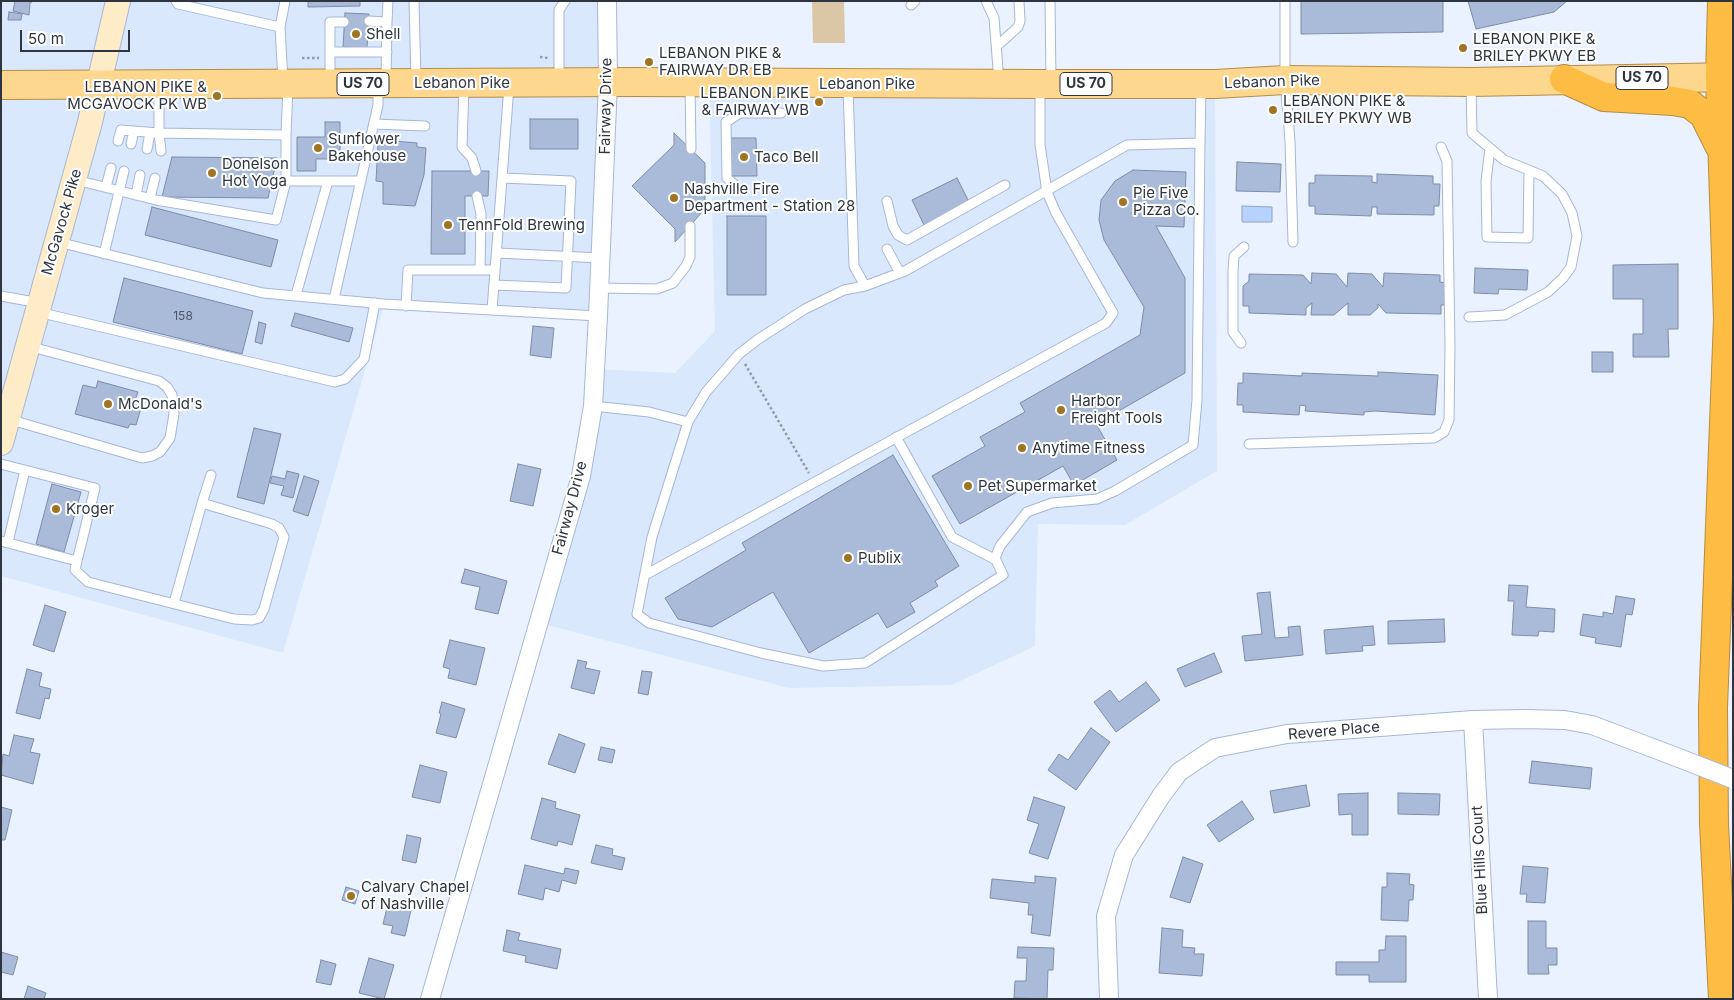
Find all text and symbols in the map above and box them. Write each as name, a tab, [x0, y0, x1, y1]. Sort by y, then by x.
scale bar	[22, 20, 132, 52]
place label: Shell	[366, 25, 401, 43]
marker: Shell	[350, 28, 362, 40]
text: 50 m	[28, 29, 64, 48]
place label: LEBANON PIKE & BRILEY PKWY EB	[1473, 30, 1596, 65]
marker: LEBANON PIKE & BRILEY PKWY EB	[1457, 42, 1469, 54]
place label: LEBANON PIKE & FAIRWAY DR EB	[659, 44, 782, 79]
marker: LEBANON PIKE & FAIRWAY DR EB	[643, 56, 655, 68]
street label: Fairway Drive	[596, 58, 616, 154]
road number: US 70	[1616, 66, 1668, 90]
street label: Lebanon Pike	[1224, 71, 1320, 93]
road number: US 70	[337, 72, 389, 96]
road number: US 70	[1060, 72, 1112, 96]
street label: Lebanon Pike	[414, 74, 510, 92]
street label: Lebanon Pike	[819, 75, 915, 93]
place label: LEBANON PIKE & MCGAVOCK PK WB	[67, 78, 207, 113]
place label: LEBANON PIKE & FAIRWAY WB	[700, 84, 809, 119]
marker: LEBANON PIKE & MCGAVOCK PK WB	[211, 90, 223, 102]
place label: LEBANON PIKE & BRILEY PKWY WB	[1283, 92, 1412, 127]
marker: LEBANON PIKE & FAIRWAY WB	[813, 96, 825, 108]
marker: LEBANON PIKE & BRILEY PKWY WB	[1267, 104, 1279, 116]
place label: Sunflower Bakehouse	[328, 130, 406, 165]
marker: Sunflower Bakehouse	[312, 142, 324, 154]
place label: Taco Bell	[754, 148, 819, 166]
marker: Taco Bell	[738, 151, 750, 163]
place label: Donelson Hot Yoga	[222, 155, 289, 190]
street label: McGavock Pike	[38, 167, 86, 277]
marker: Donelson Hot Yoga	[206, 167, 218, 179]
place label: Nashville Fire Department - Station 28	[684, 180, 855, 215]
place label: Pie Five Pizza Co.	[1133, 184, 1200, 219]
marker: Nashville Fire Department - Station 28	[668, 192, 680, 204]
marker: Pie Five Pizza Co.	[1117, 196, 1129, 208]
place label: TennFold Brewing	[458, 216, 585, 234]
marker: TennFold Brewing	[442, 219, 454, 231]
house number: 158	[173, 309, 193, 323]
place label: Harbor Freight Tools	[1071, 392, 1162, 427]
place label: McDonald's	[118, 395, 202, 413]
marker: McDonald's	[102, 398, 114, 410]
marker: Harbor Freight Tools	[1055, 404, 1067, 416]
place label: Anytime Fitness	[1032, 439, 1145, 457]
marker: Anytime Fitness	[1016, 442, 1028, 454]
street label: Fairway Drive	[549, 459, 591, 557]
place label: Pet Supermarket	[978, 477, 1097, 495]
marker: Pet Supermarket	[962, 480, 974, 492]
place label: Kroger	[66, 500, 114, 518]
marker: Kroger	[50, 503, 62, 515]
place label: Publix	[858, 549, 901, 567]
marker: Publix	[842, 552, 854, 564]
street label: Revere Place	[1287, 718, 1381, 744]
street label: Blue Hills Court	[1468, 805, 1492, 915]
place label: Calvary Chapel of Nashville	[361, 878, 469, 913]
marker: Calvary Chapel of Nashville	[345, 890, 357, 902]

